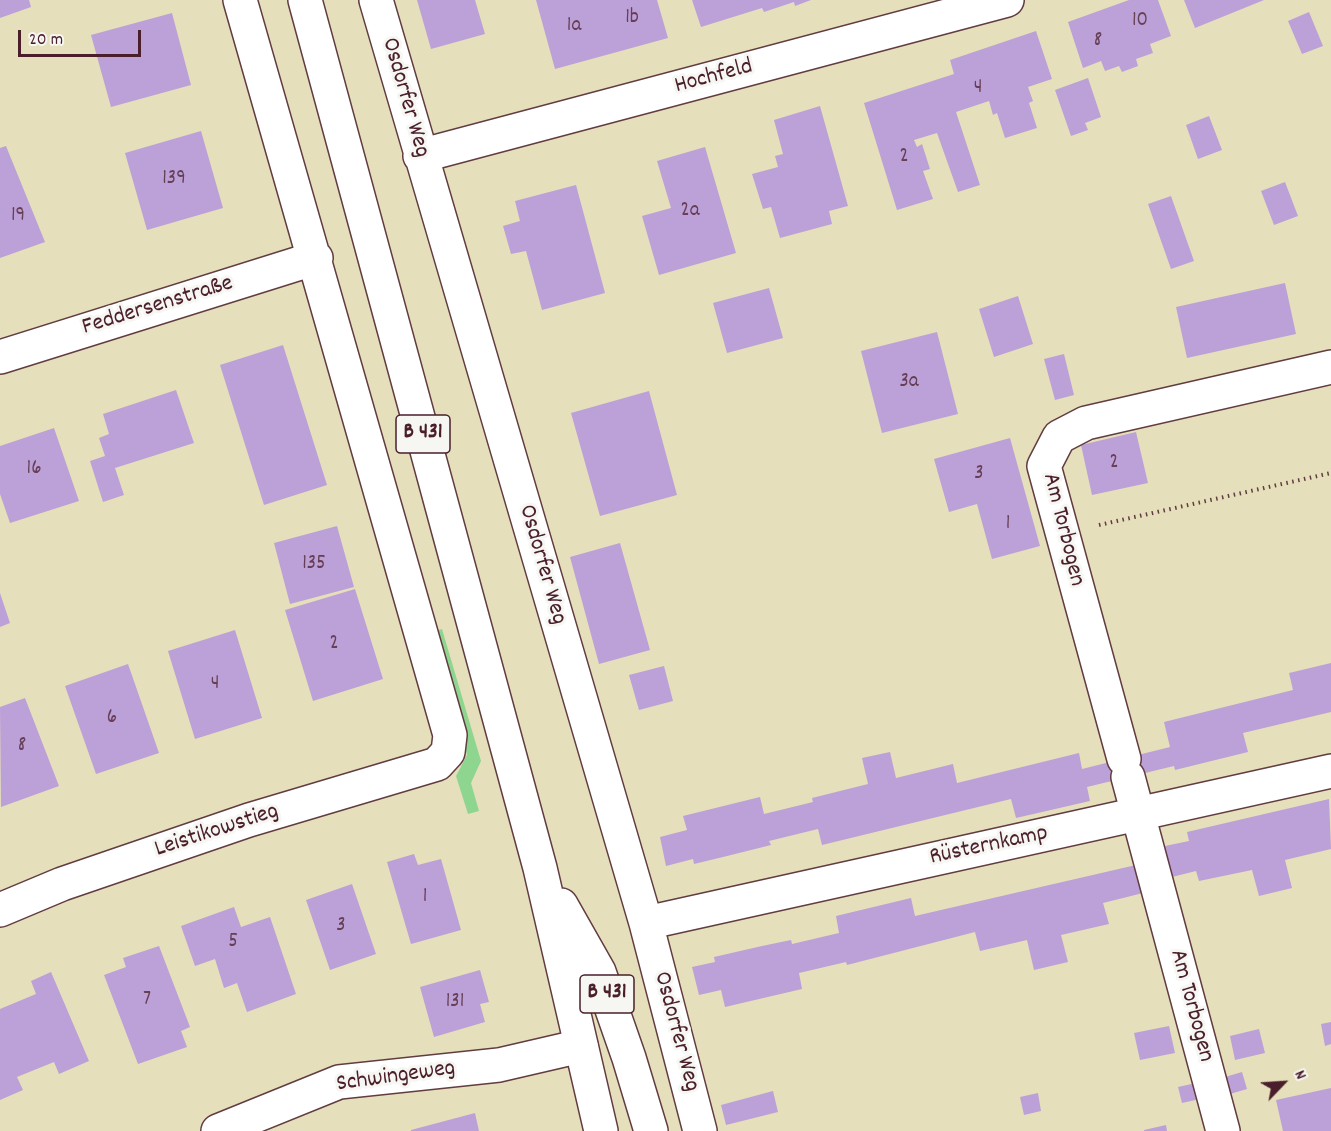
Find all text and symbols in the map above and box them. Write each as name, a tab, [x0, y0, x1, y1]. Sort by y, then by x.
house number: 1b	[625, 6, 639, 32]
house number: 10	[1132, 9, 1148, 35]
house number: 1a	[567, 14, 581, 40]
scale bar	[21, 18, 144, 56]
text: 20 m	[29, 28, 63, 53]
house number: 8	[1094, 29, 1102, 55]
street label: Osdorfer Weg	[373, 35, 435, 161]
street label: Hochfeld	[672, 54, 756, 102]
house number: 4	[974, 76, 982, 102]
house number: 2	[899, 145, 909, 171]
house number: 139	[162, 167, 186, 193]
house number: 2a	[680, 199, 700, 225]
house number: 19	[11, 204, 25, 230]
street label: Feddersenstraße	[79, 270, 237, 344]
house number: 3a	[899, 370, 919, 396]
road number: B 431	[396, 415, 450, 453]
house number: 2	[1109, 451, 1119, 477]
house number: 16	[27, 457, 41, 483]
house number: 3	[974, 462, 984, 488]
street label: Am Torbogen	[1034, 471, 1090, 589]
street label: Osdorfer Weg	[510, 502, 572, 628]
house number: 1	[1006, 512, 1010, 538]
house number: 135	[302, 552, 326, 578]
house number: 2	[329, 632, 339, 658]
house number: 4	[211, 672, 219, 698]
house number: 6	[107, 706, 117, 732]
house number: 8	[18, 734, 26, 760]
street label: Leistikowstieg	[151, 798, 283, 866]
street label: Rüsternkamp	[927, 820, 1051, 874]
house number: 1	[423, 885, 427, 911]
house number: 3	[336, 914, 346, 940]
house number: 5	[228, 930, 238, 956]
street label: Am Torbogen	[1161, 947, 1219, 1065]
street label: Osdorfer Weg	[645, 969, 705, 1095]
road number: B 431	[580, 975, 634, 1013]
house number: 7	[143, 988, 151, 1014]
house number: 131	[446, 990, 464, 1016]
north arrow	[1253, 1053, 1313, 1113]
street label: Schwingeweg	[335, 1055, 457, 1101]
text: N	[1288, 1067, 1312, 1084]

